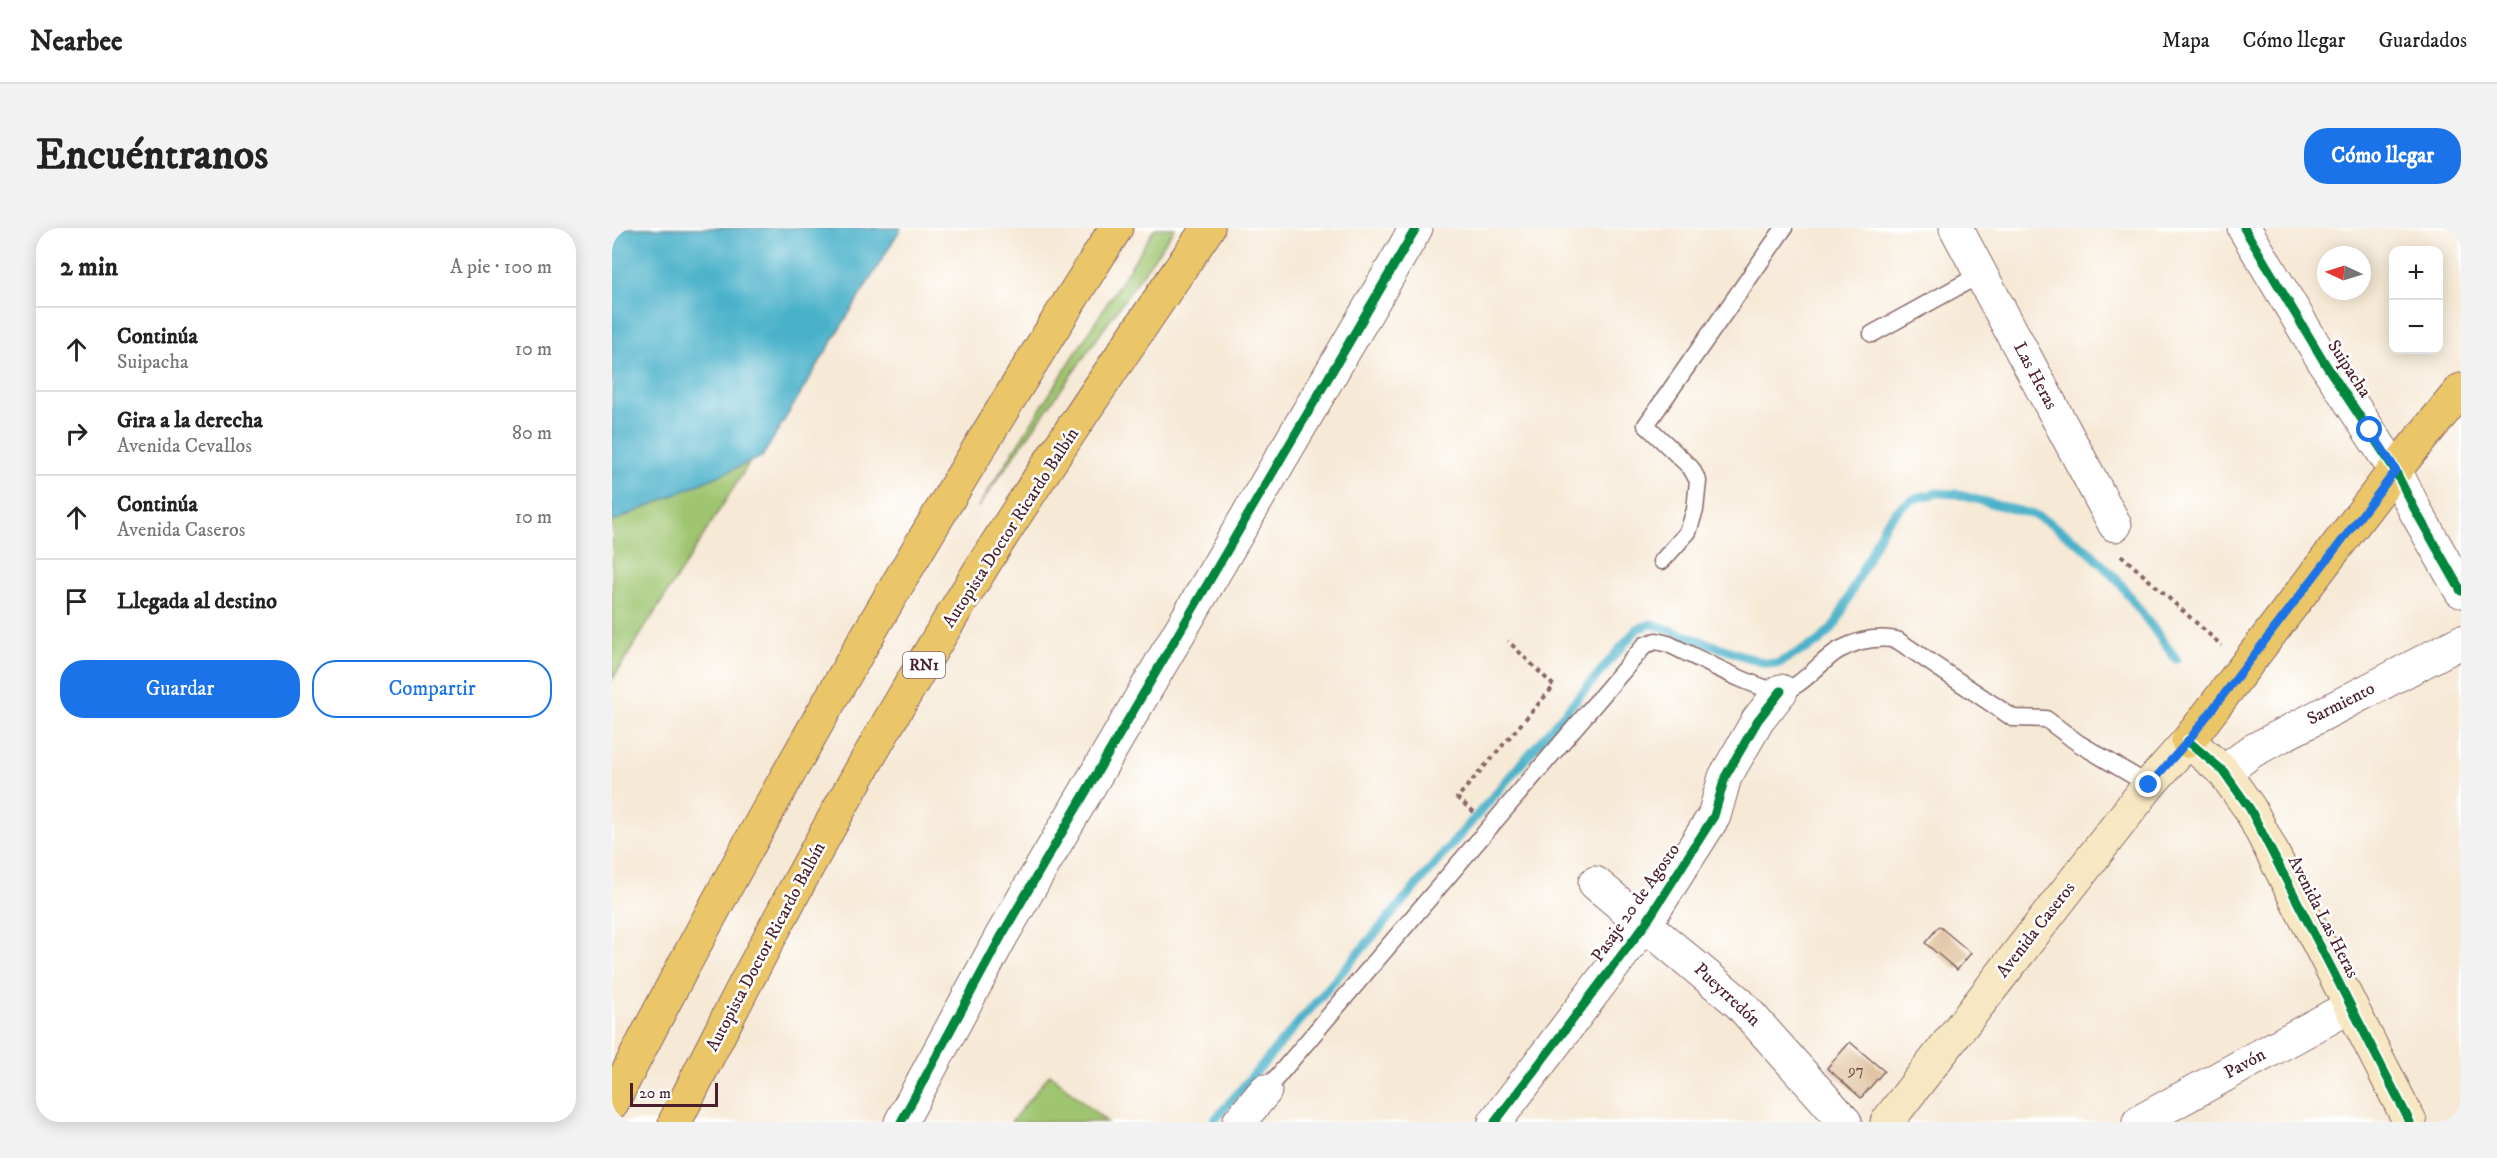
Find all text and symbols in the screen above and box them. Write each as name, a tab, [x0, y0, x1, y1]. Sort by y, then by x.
text: Nearbee	[30, 24, 123, 59]
text: Mapa	[2162, 28, 2210, 54]
text: Cómo llegar	[2243, 28, 2345, 54]
text: Guardados	[2378, 28, 2467, 54]
button: Cómo llegar	[2304, 128, 2461, 184]
text: Encuéntranos	[36, 130, 268, 182]
north arrow	[2317, 246, 2371, 300]
map controls	[2389, 246, 2443, 354]
button: +	[2389, 246, 2443, 300]
text: 2 min	[60, 251, 118, 284]
text: A pie · 100 m	[450, 255, 552, 280]
button: −	[2389, 300, 2443, 354]
text: Continúa	[117, 323, 198, 350]
icon: ahead	[60, 333, 93, 366]
street label: Suipacha	[2322, 336, 2376, 402]
text: 10 m	[515, 337, 552, 362]
street label: Las Heras	[2008, 339, 2062, 413]
text: Suipacha	[117, 350, 188, 375]
text: Gira a la derecha	[117, 407, 263, 434]
route start	[2356, 416, 2382, 442]
icon: right	[60, 417, 93, 450]
text: 80 m	[512, 421, 552, 446]
street label: Autopista Doctor Ricardo Balbín	[938, 424, 1084, 632]
text: Avenida Cevallos	[117, 434, 252, 459]
text: Continúa	[117, 491, 198, 518]
icon: ahead	[60, 501, 93, 534]
text: 10 m	[515, 505, 552, 530]
text: Avenida Caseros	[117, 518, 245, 543]
icon: arrive	[60, 585, 93, 618]
text: Llegada al destino	[117, 588, 277, 615]
road number: RN1	[903, 652, 945, 678]
button: Guardar	[60, 660, 300, 718]
button: Compartir	[312, 660, 552, 718]
street label: Sarmiento	[2303, 677, 2379, 730]
route end	[2135, 771, 2161, 797]
street label: Autopista Doctor Ricardo Balbín	[701, 838, 831, 1055]
street label: Pasaje 20 de Agosto	[1587, 839, 1685, 966]
street label: Avenida Las Heras	[2283, 852, 2363, 982]
street label: Avenida Caseros	[1992, 878, 2080, 982]
street label: Pueyrredón	[1689, 959, 1765, 1032]
street label: Pavón	[2220, 1043, 2270, 1084]
house number: 97	[1847, 1061, 1864, 1080]
scale bar	[630, 1080, 718, 1108]
text: 20 m	[639, 1083, 671, 1103]

